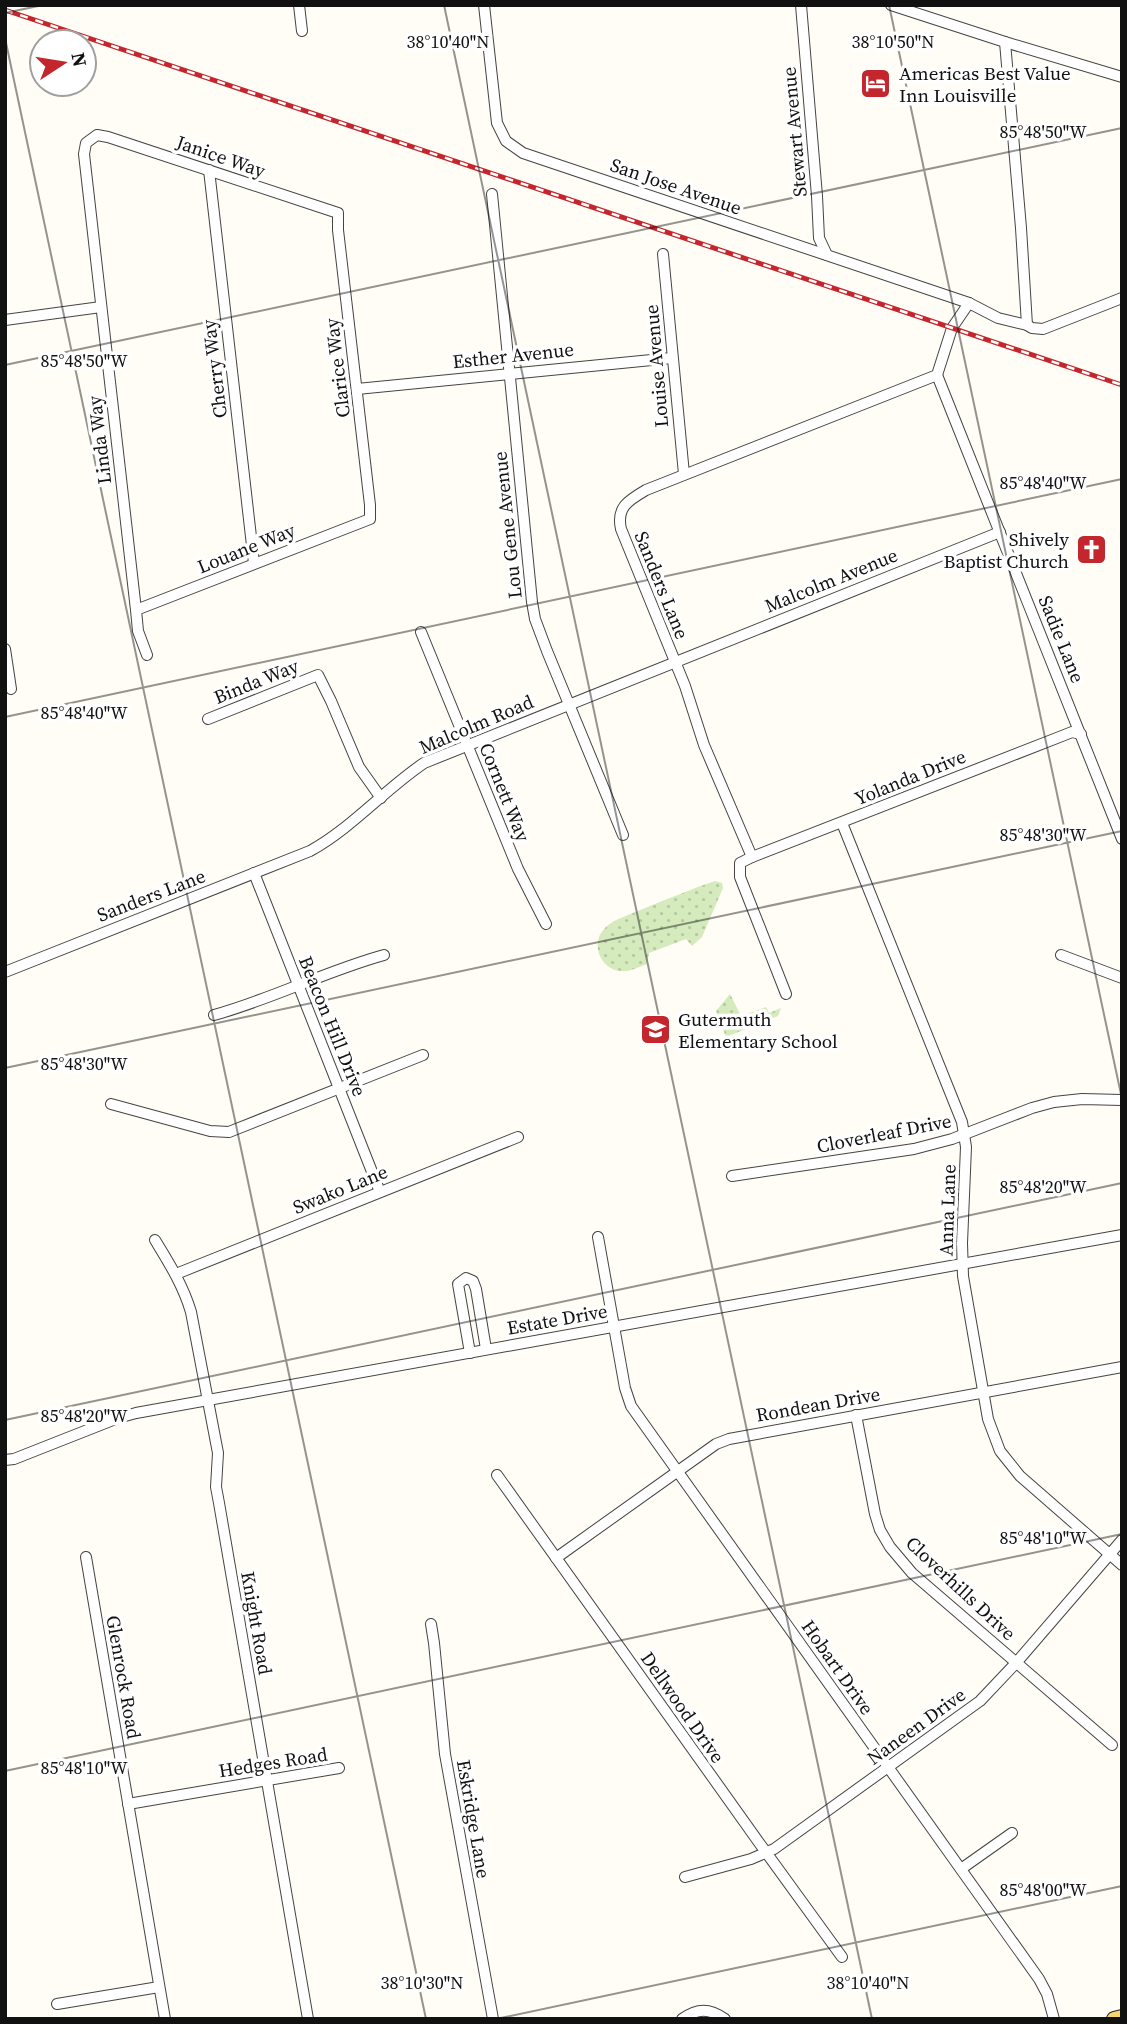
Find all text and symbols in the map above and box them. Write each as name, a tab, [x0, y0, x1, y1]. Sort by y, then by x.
north arrow	[28, 28, 98, 98]
text: 38°10'40"N	[407, 29, 489, 54]
text: 38°10'50"N	[852, 29, 934, 54]
text: N	[65, 50, 94, 69]
place label: Americas Best Value Inn Louisville	[899, 60, 1071, 108]
street label: Stewart Avenue	[775, 66, 813, 198]
hotel icon: Americas Best Value Inn Louisville	[859, 67, 893, 101]
text: 85°48'50"W	[1000, 119, 1087, 144]
street label: Janice Way	[172, 128, 269, 183]
street label: San Jose Avenue	[607, 151, 745, 221]
street label: Louise Avenue	[638, 304, 674, 428]
street label: Clarice Way	[318, 317, 356, 419]
street label: Cherry Way	[195, 318, 233, 420]
street label: Esther Avenue	[451, 336, 575, 374]
text: 85°48'50"W	[41, 348, 128, 373]
street label: Linda Way	[81, 394, 117, 486]
street label: Lou Gene Avenue	[486, 450, 528, 600]
text: 85°48'40"W	[1000, 470, 1087, 495]
street label: Louane Way	[193, 516, 299, 579]
place label: Shively Baptist Church	[943, 526, 1069, 574]
street label: Sanders Lane	[629, 527, 695, 643]
church icon: Shively Baptist Church	[1075, 533, 1109, 567]
street label: Malcolm Avenue	[761, 541, 901, 619]
street label: Sadie Lane	[1033, 591, 1091, 687]
street label: Binda Way	[210, 652, 303, 710]
street label: Malcolm Road	[415, 688, 537, 760]
text: 85°48'40"W	[41, 700, 128, 725]
street label: Cornett Way	[473, 739, 537, 845]
street label: Yolanda Drive	[851, 743, 969, 811]
text: 85°48'30"W	[1000, 822, 1087, 847]
street label: Sanders Lane	[93, 862, 209, 928]
street label: Beacon Hill Drive	[293, 952, 373, 1100]
place label: Gutermuth Elementary School	[678, 1006, 838, 1054]
school or university icon: Gutermuth Elementary School	[638, 1013, 672, 1047]
text: 85°48'30"W	[41, 1051, 128, 1076]
street label: Cloverleaf Drive	[814, 1107, 954, 1159]
street label: Swako Lane	[289, 1158, 391, 1220]
street label: Anna Lane	[932, 1164, 962, 1256]
text: 85°48'20"W	[1000, 1174, 1087, 1199]
street label: Estate Drive	[505, 1297, 609, 1341]
street label: Rondean Drive	[754, 1380, 882, 1428]
text: 85°48'20"W	[41, 1403, 128, 1428]
text: 85°48'10"W	[1000, 1525, 1087, 1550]
street label: Cloverhills Drive	[900, 1530, 1022, 1646]
street label: Knight Road	[235, 1569, 279, 1677]
street label: Glenrock Road	[100, 1613, 148, 1741]
street label: Hobart Drive	[796, 1614, 880, 1720]
street label: Dellwood Drive	[635, 1646, 731, 1768]
street label: Naneen Drive	[861, 1681, 971, 1771]
street label: Hedges Road	[217, 1741, 330, 1783]
text: 85°48'10"W	[41, 1755, 128, 1780]
street label: Eskridge Lane	[451, 1758, 497, 1880]
text: 85°48'00"W	[1000, 1877, 1087, 1902]
text: 38°10'30"N	[381, 1970, 463, 1995]
text: 38°10'40"N	[827, 1970, 909, 1995]

